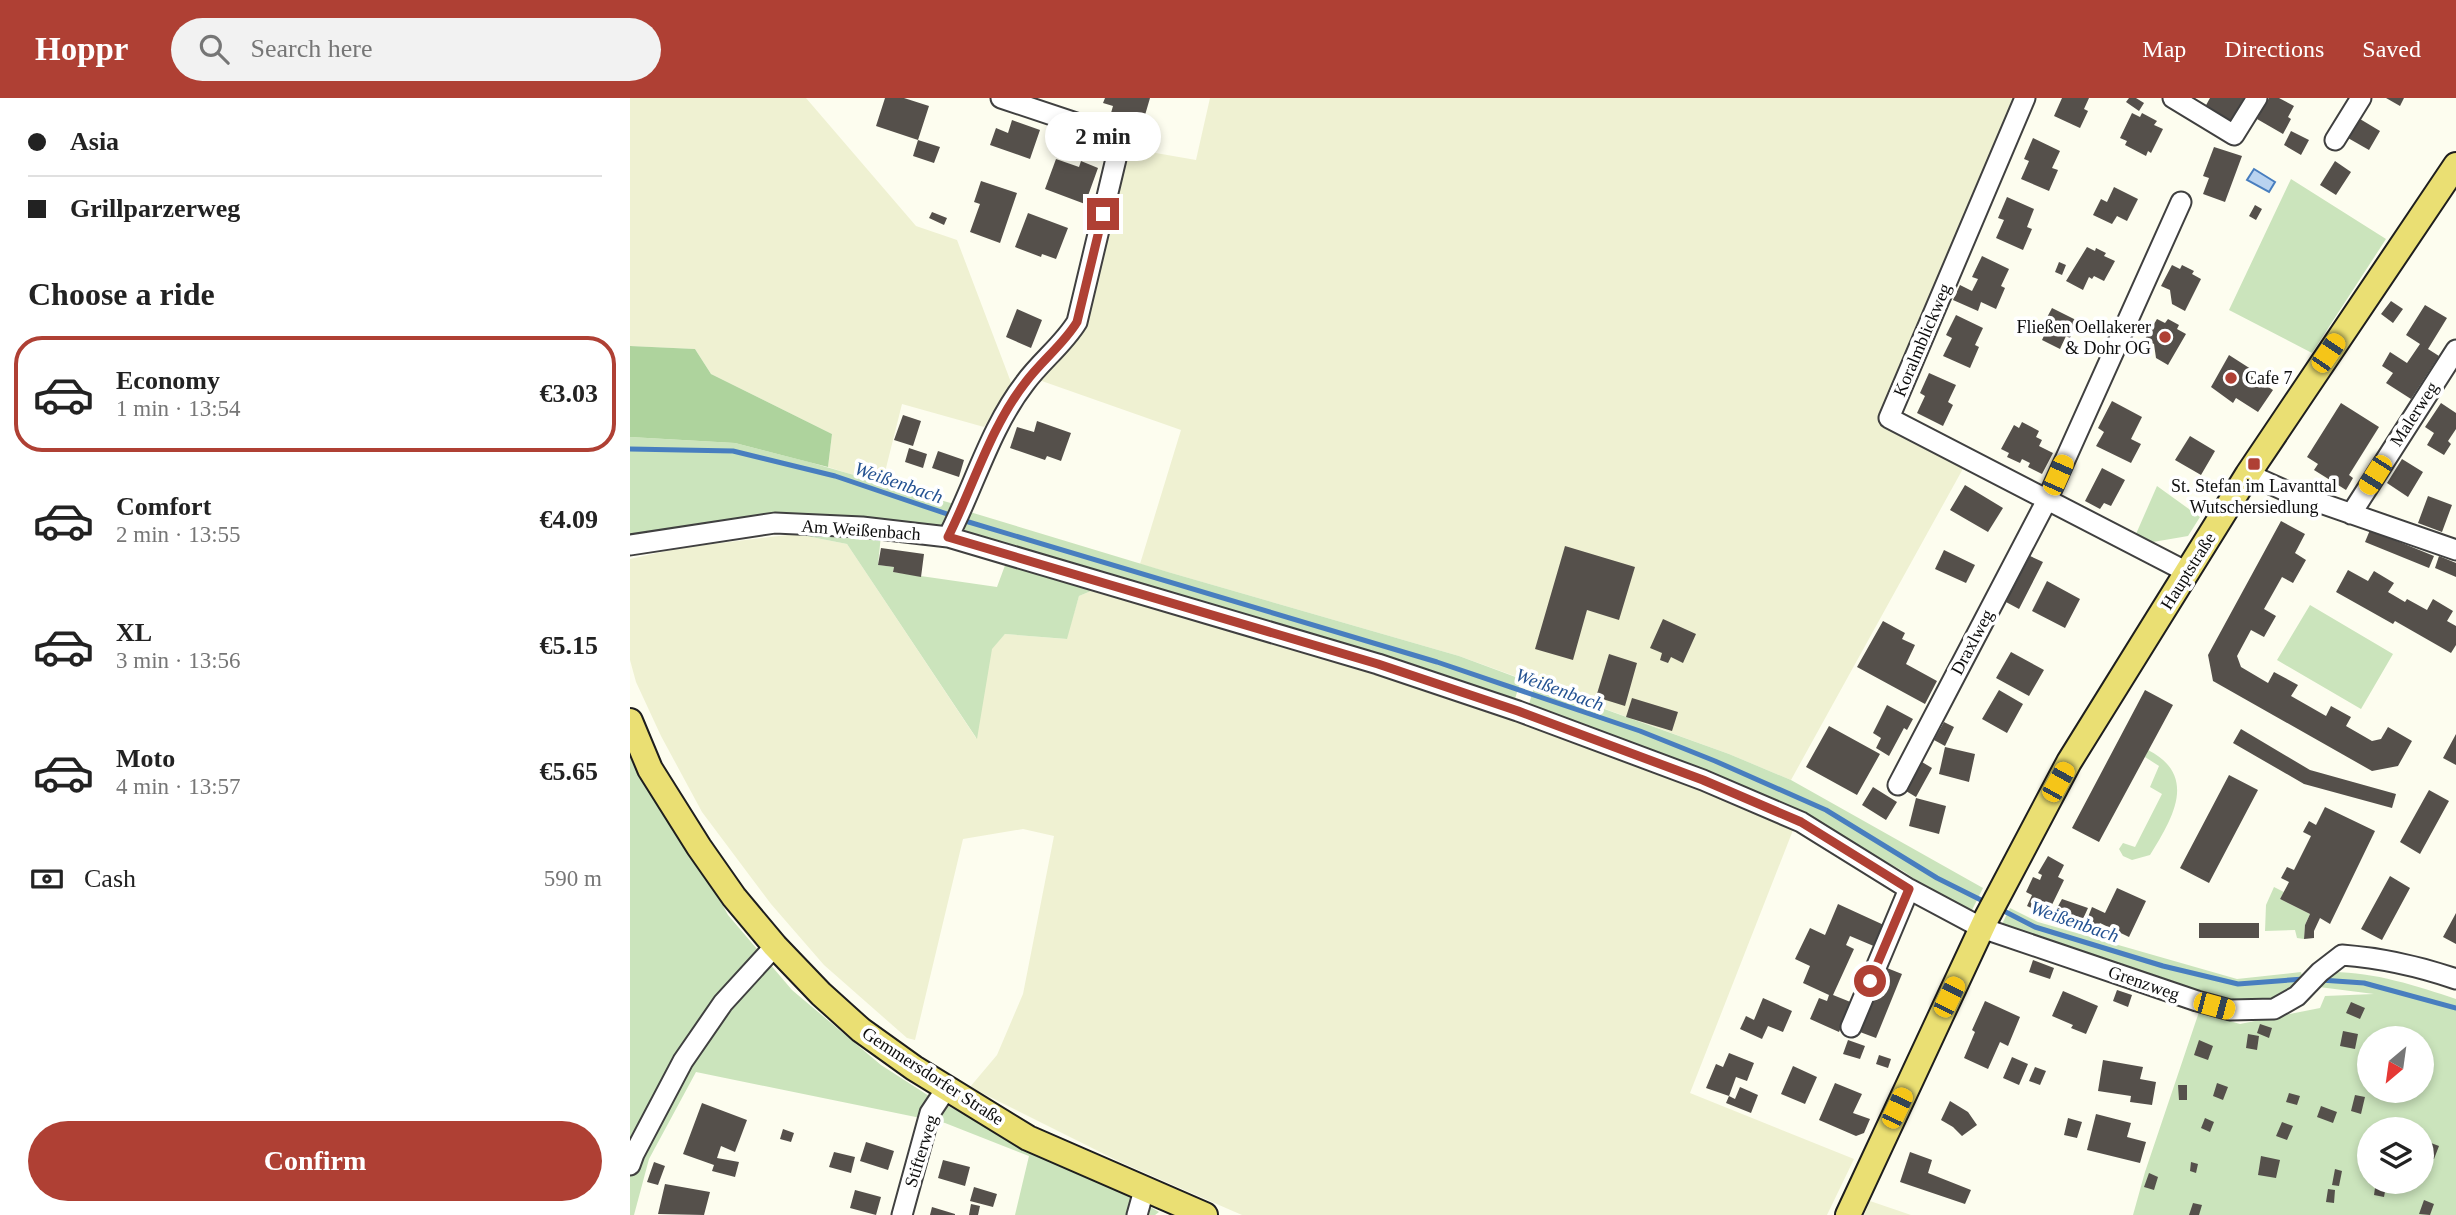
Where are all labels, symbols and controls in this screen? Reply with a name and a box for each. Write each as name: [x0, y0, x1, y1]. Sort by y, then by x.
search box: [171, 18, 661, 81]
icon: search: [195, 30, 233, 68]
text: Hoppr: [35, 31, 129, 67]
text: Search here: [251, 34, 373, 63]
text: Map: [2142, 36, 2186, 62]
text: Directions: [2224, 36, 2324, 62]
text: Saved: [2362, 36, 2421, 62]
callout: 2 min: [1045, 113, 1161, 162]
text: 2 min: [1075, 124, 1131, 149]
text: Asia: [70, 127, 119, 156]
text: Grillparzerweg: [70, 194, 240, 223]
route end: [1087, 198, 1119, 230]
text: Choose a ride: [28, 276, 215, 312]
street label: Koralmblickweg: [1889, 280, 1955, 400]
place label: Fließen Oellakerer & Dohr OG: [2017, 317, 2151, 358]
marker: Fließen Oellakerer & Dohr OG: [2157, 329, 2173, 345]
car: [2308, 330, 2349, 376]
icon: car: [32, 363, 95, 426]
text: Economy: [116, 366, 220, 395]
place label: Cafe 7: [2245, 368, 2292, 388]
marker: Cafe 7: [2223, 370, 2239, 386]
street label: Malerweg: [2386, 378, 2442, 450]
text: €3.03: [540, 379, 598, 408]
text: 1 min · 13:54: [116, 396, 241, 421]
car: [2040, 452, 2077, 498]
car: [2355, 452, 2396, 498]
marker: St. Stefan im Lavanttal Wutschersiedlung: [2246, 456, 2262, 472]
water label: Weißenbach: [852, 458, 946, 507]
place label: St. Stefan im Lavanttal Wutschersiedlung: [2171, 476, 2337, 517]
icon: car: [32, 489, 95, 552]
text: Comfort: [116, 492, 211, 521]
text: €4.09: [540, 505, 598, 534]
street label: Am Weißenbach: [801, 516, 921, 544]
text: 2 min · 13:55: [116, 522, 241, 547]
street label: Hauptstraße: [2156, 529, 2220, 613]
street label: Draxlweg: [1947, 606, 1997, 678]
icon: car: [32, 615, 95, 678]
text: XL: [116, 618, 152, 647]
text: €5.15: [540, 631, 598, 660]
text: 3 min · 13:56: [116, 648, 241, 673]
water label: Weißenbach: [1513, 664, 1607, 715]
icon: car: [32, 741, 95, 804]
text: Moto: [116, 744, 175, 773]
text: €5.65: [540, 757, 598, 786]
car: [2039, 759, 2078, 805]
text: 4 min · 13:57: [116, 774, 241, 799]
icon: cash: [28, 860, 66, 898]
text: Cash: [84, 864, 136, 893]
text: 590 m: [544, 866, 602, 891]
water label: Weißenbach: [2028, 897, 2122, 946]
street label: Grenzweg: [2106, 962, 2182, 1004]
route start: [1854, 965, 1886, 997]
car: [1931, 974, 1968, 1020]
car: [2191, 990, 2238, 1022]
street label: Gemmersdorfer Straße: [859, 1023, 1007, 1129]
north arrow: [2357, 1026, 2434, 1102]
map controls: [2357, 1026, 2434, 1194]
car: [1879, 1085, 1916, 1131]
street label: Stifterweg: [900, 1112, 942, 1190]
button: layers: [2357, 1117, 2434, 1194]
button: Confirm: [28, 1121, 602, 1201]

